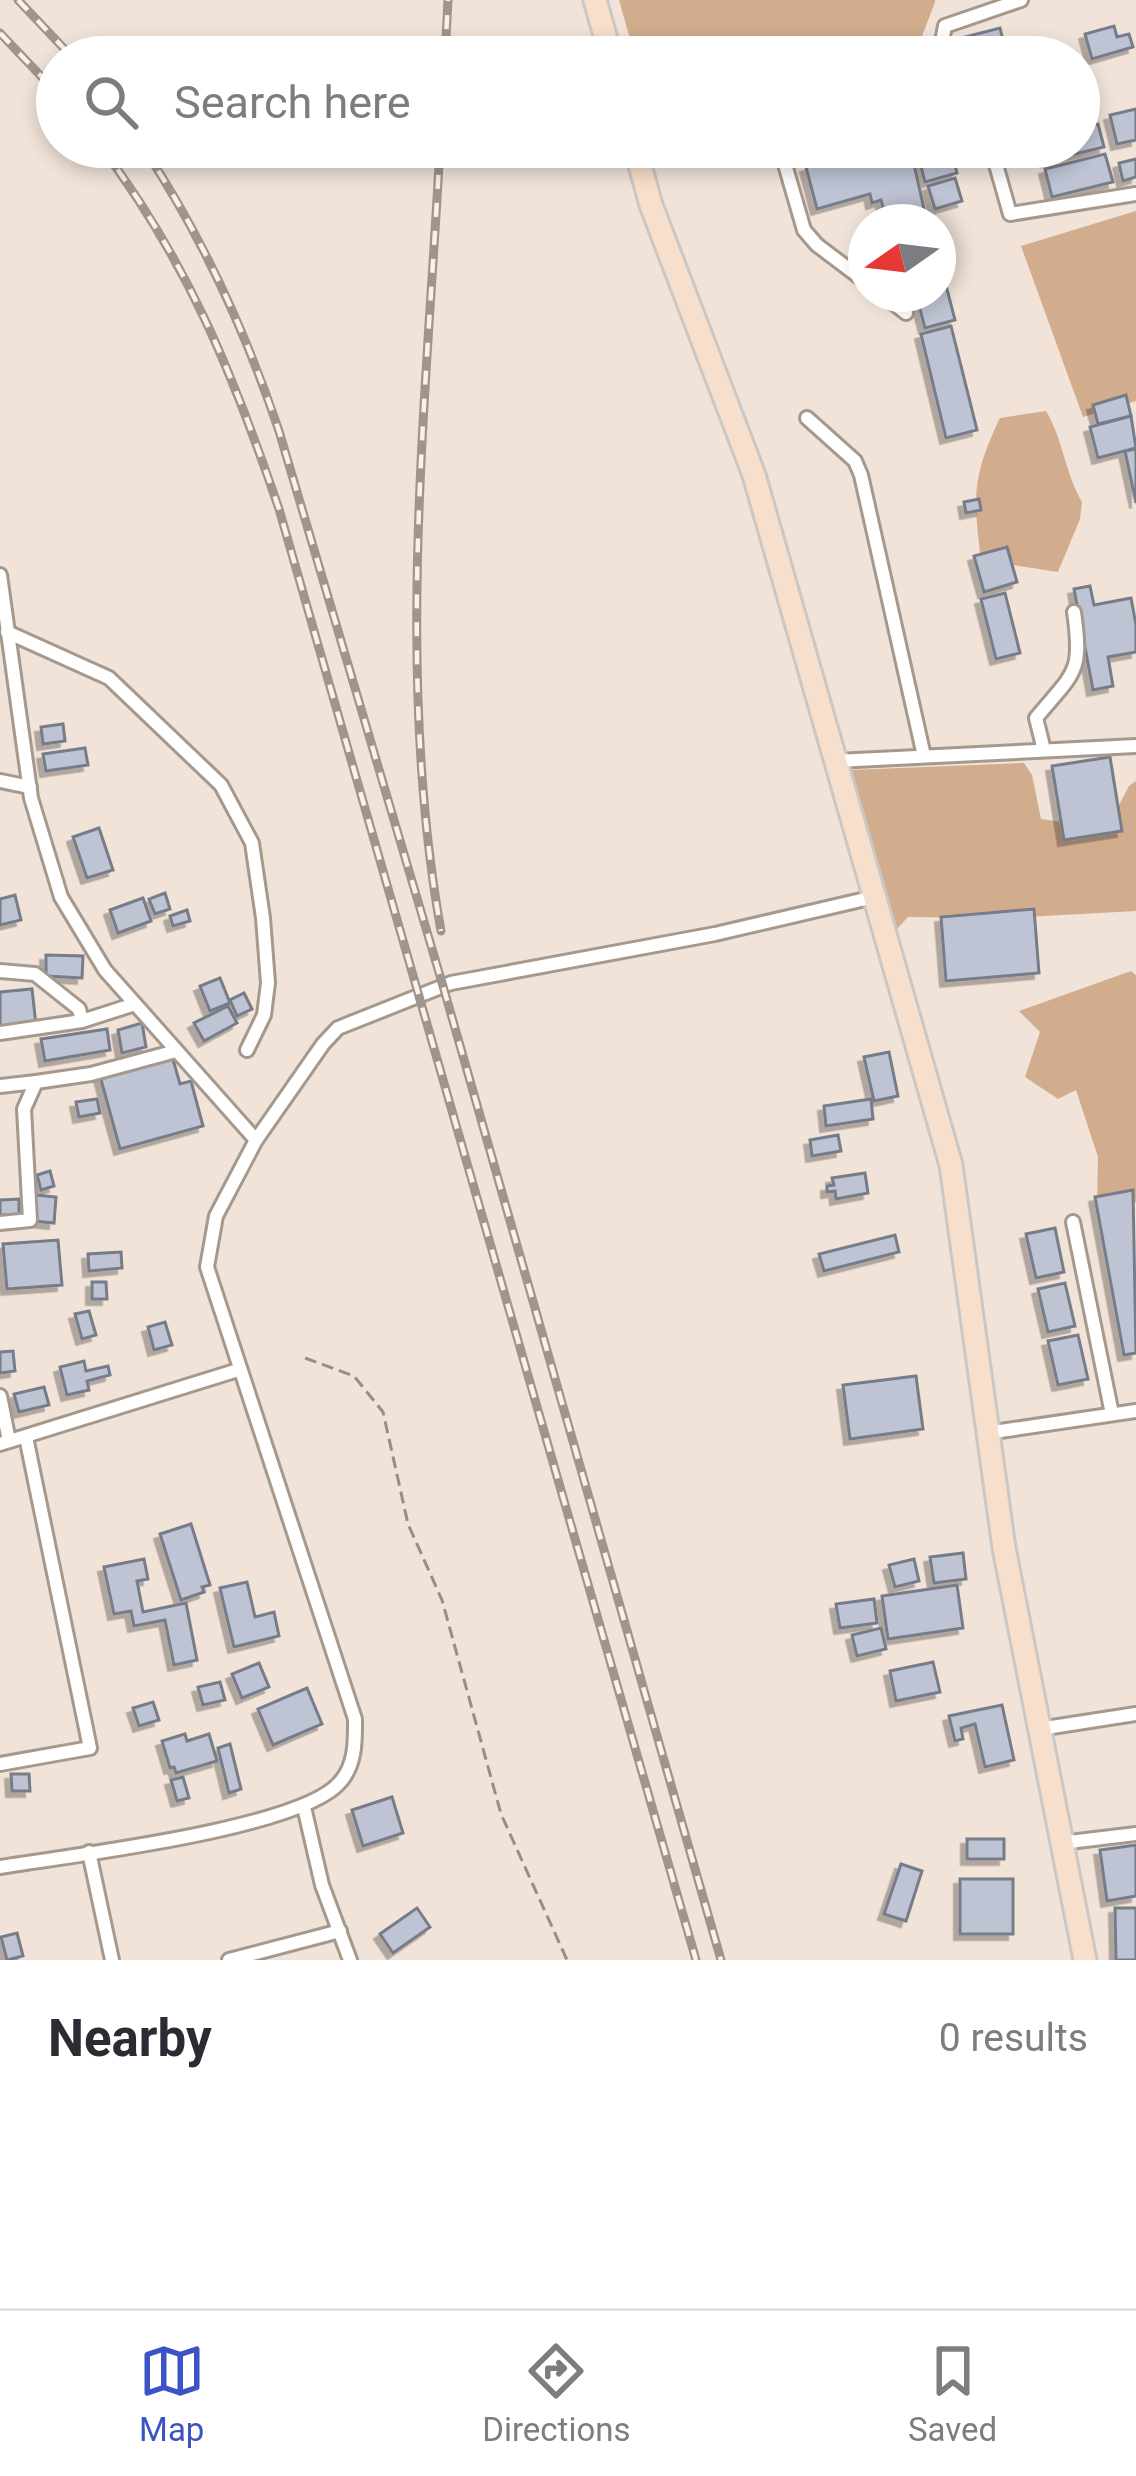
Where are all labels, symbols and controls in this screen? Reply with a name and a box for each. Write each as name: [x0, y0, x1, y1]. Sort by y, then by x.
search box: [36, 36, 1100, 168]
icon: search: [78, 69, 144, 135]
text: Search here: [174, 76, 411, 129]
north arrow: [848, 204, 956, 312]
text: Nearby: [48, 2009, 212, 2068]
text: 0 results: [939, 2015, 1088, 2061]
tab: Map: [139, 2338, 205, 2449]
tab: Directions: [482, 2338, 631, 2449]
tab: Saved: [908, 2338, 997, 2449]

